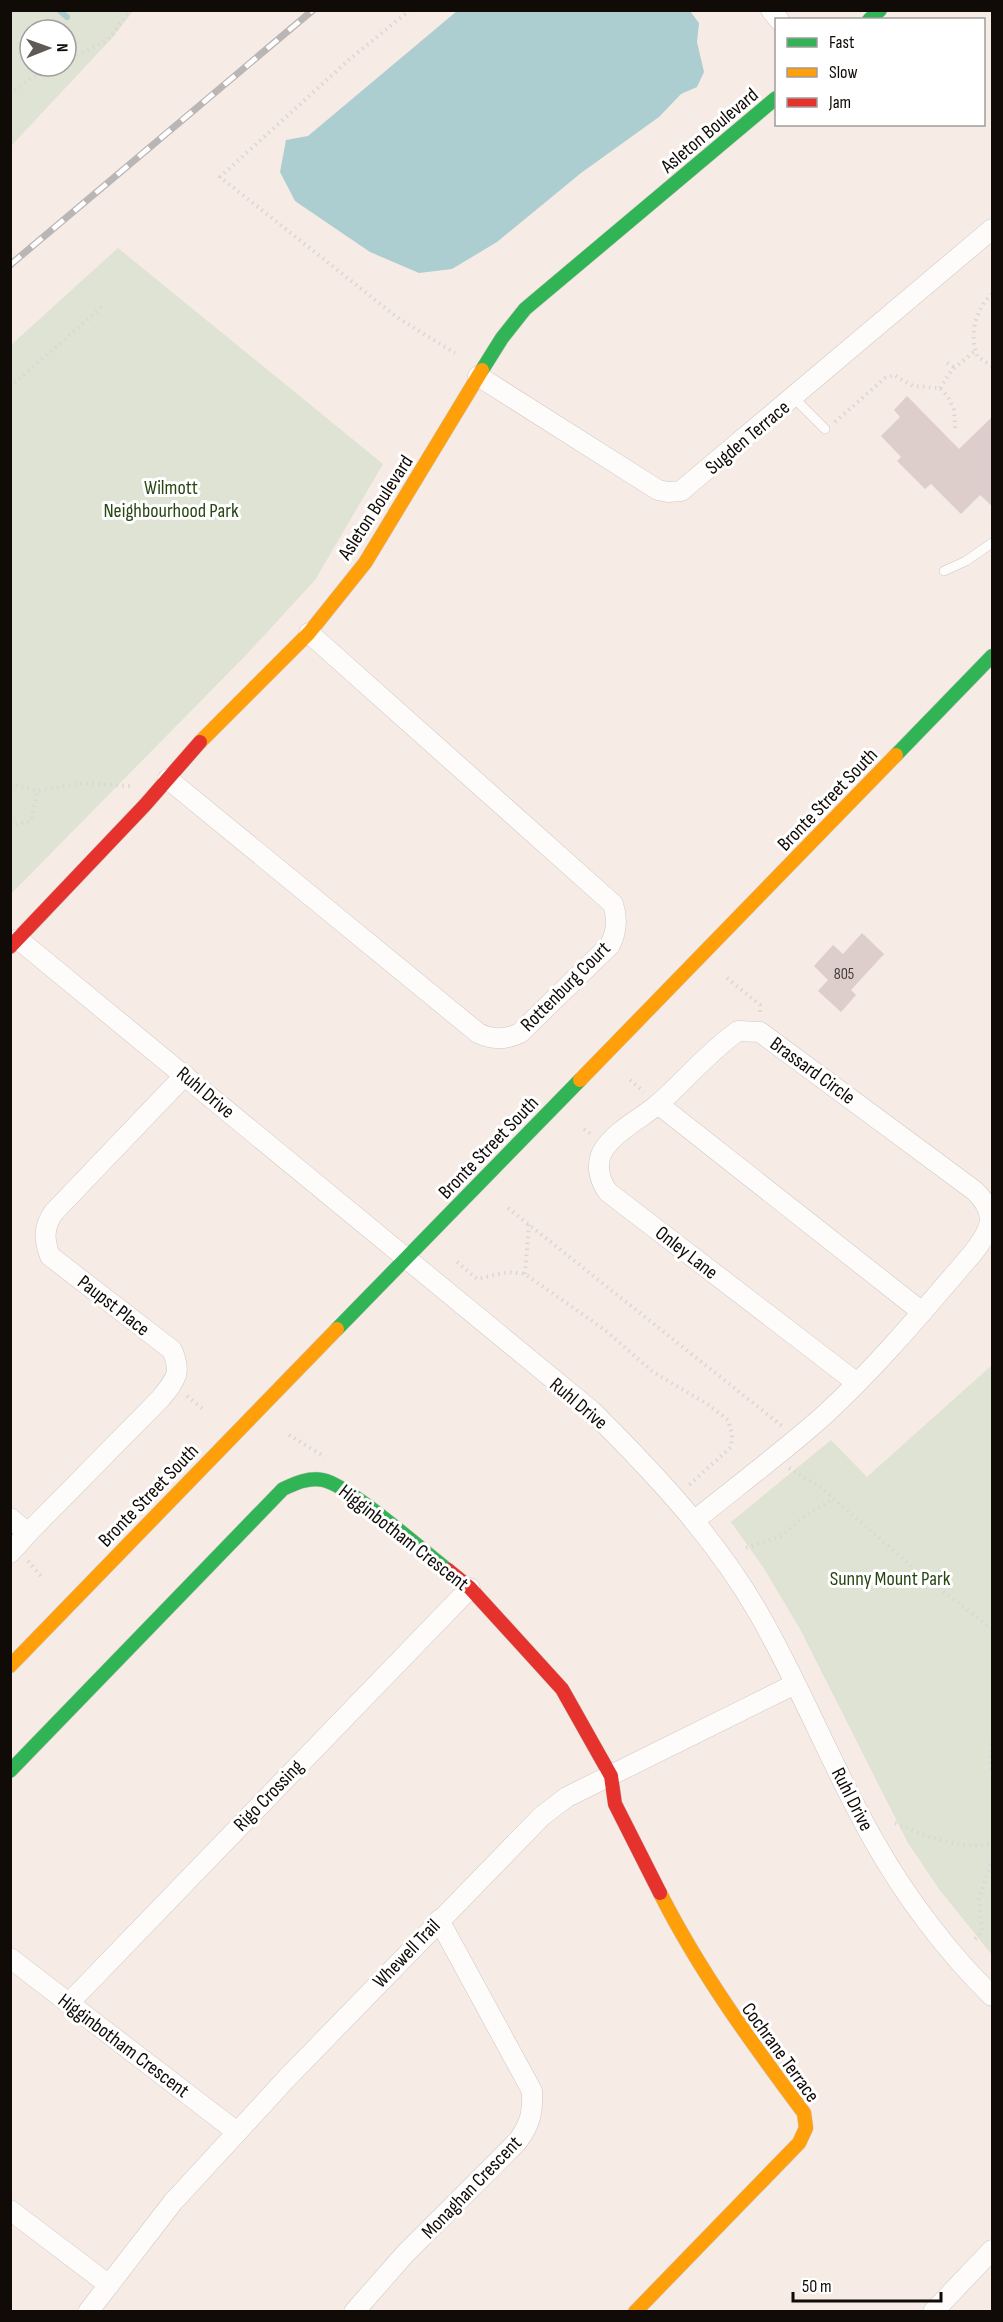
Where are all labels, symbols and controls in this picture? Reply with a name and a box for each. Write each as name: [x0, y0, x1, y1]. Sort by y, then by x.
north arrow: [18, 18, 78, 78]
legend: [775, 18, 985, 126]
text: Fast: [829, 32, 855, 53]
text: N: [52, 43, 71, 52]
text: Slow: [829, 62, 858, 83]
street label: Asleton Boulevard: [655, 83, 763, 179]
text: Jam: [828, 92, 851, 113]
street label: Sugden Terrace: [701, 396, 795, 480]
street label: Asleton Boulevard: [333, 451, 418, 565]
park label: Wilmott Neighbourhood Park: [103, 476, 239, 523]
street label: Bronte Street South: [773, 743, 883, 856]
street label: Rottenburg Court: [516, 937, 616, 1037]
house number: 805: [834, 965, 854, 984]
street label: Brassard Circle: [765, 1032, 860, 1110]
street label: Ruhl Drive: [172, 1062, 239, 1124]
street label: Bronte Street South: [434, 1091, 544, 1204]
street label: Onley Lane: [650, 1221, 722, 1285]
street label: Paupst Place: [73, 1270, 154, 1341]
street label: Ruhl Drive: [545, 1373, 612, 1435]
street label: Bronte Street South: [94, 1439, 204, 1552]
street label: Higginbotham Crescent: [334, 1480, 473, 1596]
park label: Sunny Mount Park: [830, 1567, 951, 1591]
street label: Rigo Crossing: [229, 1755, 309, 1836]
street label: Ruhl Drive: [826, 1764, 878, 1835]
street label: Whewell Trail: [368, 1914, 445, 1993]
street label: Higginbotham Crescent: [53, 1989, 194, 2103]
street label: Cochrane Terrace: [736, 1998, 824, 2107]
street label: Monaghan Crescent: [417, 2131, 527, 2244]
scale bar: [793, 2265, 942, 2303]
text: 50 m: [802, 2276, 832, 2297]

